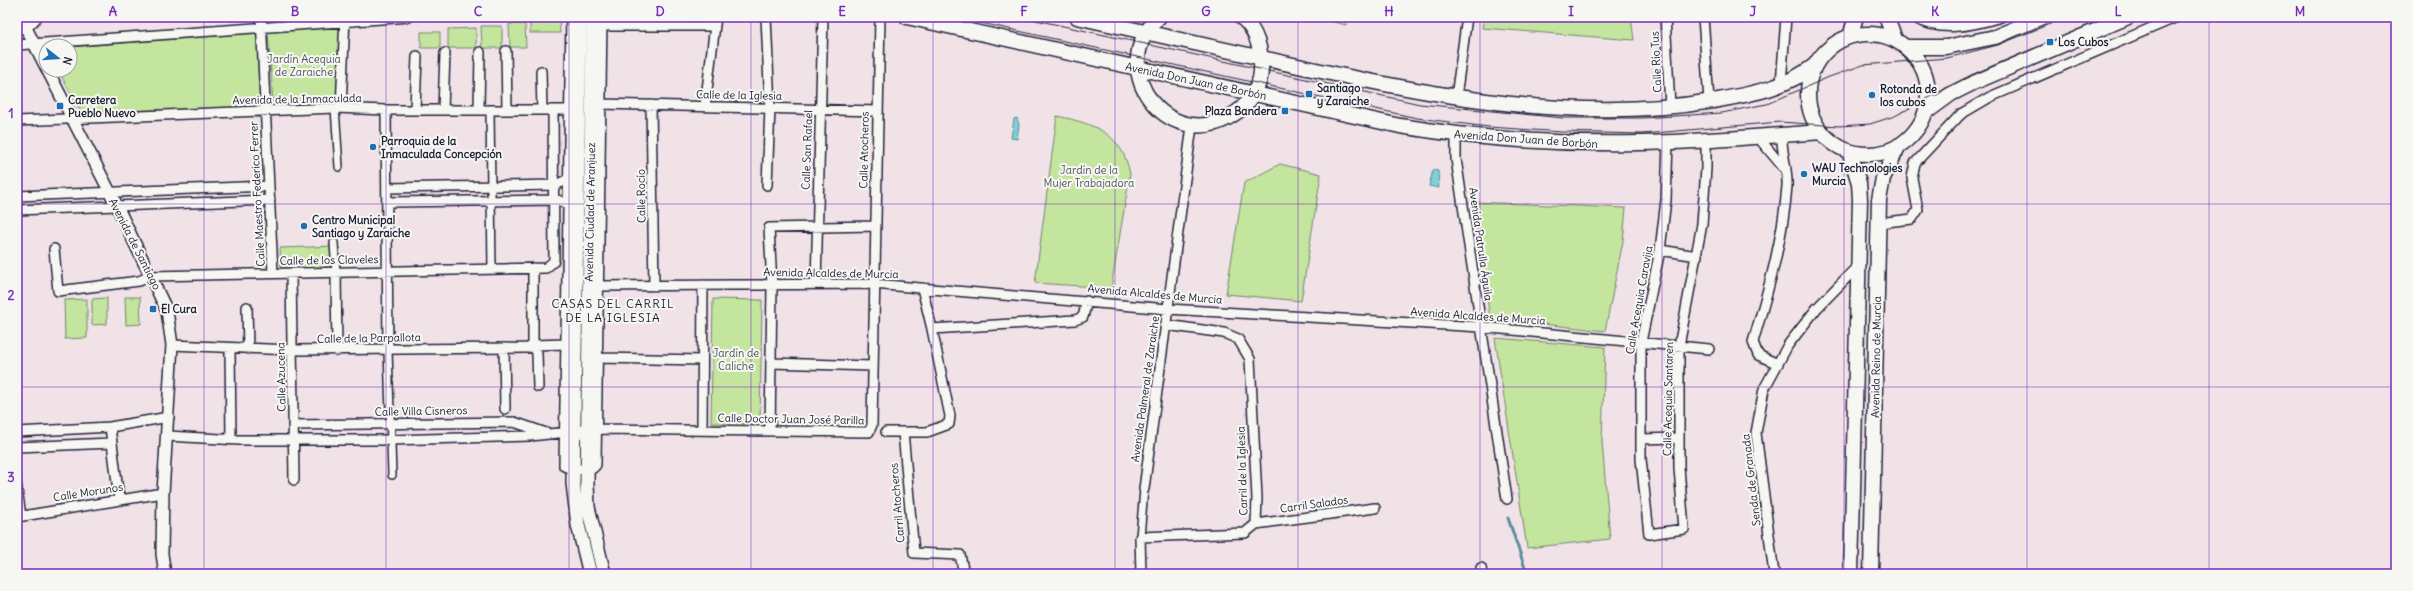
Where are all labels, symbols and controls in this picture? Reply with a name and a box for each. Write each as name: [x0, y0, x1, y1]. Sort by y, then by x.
text: A: [109, 3, 118, 20]
text: B: [291, 3, 300, 20]
text: C: [474, 3, 483, 20]
text: D: [655, 3, 665, 20]
text: E: [838, 3, 846, 20]
text: F: [1020, 3, 1028, 20]
text: G: [1201, 3, 1211, 20]
text: H: [1384, 3, 1394, 20]
text: I: [1568, 3, 1574, 20]
text: J: [1750, 3, 1757, 20]
text: K: [1931, 3, 1940, 20]
text: L: [2114, 3, 2122, 20]
text: M: [2295, 3, 2305, 20]
street label: Calle Río Tus: [1647, 31, 1665, 93]
place label: Los Cubos: [2058, 35, 2108, 49]
marker: Los Cubos: [2045, 37, 2055, 47]
north arrow: [38, 38, 78, 78]
park label: Jardín Acequia de Zaraiche: [267, 52, 341, 79]
text: N: [60, 55, 75, 67]
street label: Avenida Don Juan de Borbón: [1124, 59, 1268, 103]
place label: Santiago y Zaraiche: [1317, 81, 1369, 109]
place label: Rotonda de los cubos: [1880, 82, 1937, 109]
street label: Calle de la Iglesia: [696, 87, 782, 103]
marker: Santiago y Zaraiche: [1304, 89, 1314, 99]
marker: Rotonda de los cubos: [1867, 90, 1877, 100]
street label: Avenida de la Inmaculada: [232, 91, 362, 107]
place label: Carretera Pueblo Nuevo: [68, 93, 136, 120]
marker: Carretera Pueblo Nuevo: [55, 101, 65, 111]
place label: Plaza Bandera: [1205, 104, 1278, 118]
text: 1: [8, 105, 14, 122]
marker: Plaza Bandera: [1280, 106, 1290, 116]
street label: Calle San Rafael: [799, 110, 815, 190]
street label: Calle Atocheros: [856, 111, 872, 189]
street label: Calle Maestro Federico Ferrer: [246, 120, 268, 267]
street label: Avenida Don Juan de Borbón: [1454, 127, 1598, 151]
place label: Parroquia de la Inmaculada Concepción: [381, 134, 503, 162]
marker: Parroquia de la Inmaculada Concepción: [368, 142, 378, 152]
street label: Avenida Ciudad de Aranjuez: [582, 142, 598, 282]
place label: WAU Technologies Murcia: [1812, 161, 1903, 188]
park label: Jardín de la Mujer Trabajadora: [1044, 163, 1134, 190]
street label: Calle Rocío: [634, 169, 648, 223]
marker: WAU Technologies Murcia: [1799, 169, 1809, 179]
street label: Avenida Patrulla Águila: [1466, 186, 1497, 302]
street label: Avenida de Santiago: [106, 196, 164, 292]
place label: Centro Municipal Santiago y Zaraiche: [312, 213, 410, 241]
marker: Centro Municipal Santiago y Zaraiche: [299, 221, 309, 231]
street label: Calle Acequia Caravija: [1623, 245, 1655, 355]
street label: Calle de los Claveles: [279, 252, 379, 268]
street label: Avenida Alcaldes de Murcia: [763, 265, 899, 281]
street label: Avenida Alcaldes de Murcia: [1087, 281, 1223, 307]
text: 2: [7, 287, 15, 304]
district label: CASAS DEL CARRIL DE LA IGLESIA: [551, 296, 675, 325]
street label: Avenida Reino de Murcia: [1868, 296, 1884, 418]
place label: El Cura: [161, 302, 197, 316]
marker: El Cura: [148, 304, 158, 314]
street label: Avenida Alcaldes de Murcia: [1410, 304, 1546, 328]
street label: Avenida Palmeral de Zaraiche: [1128, 315, 1162, 463]
street label: Calle de la Parpallota: [317, 330, 421, 346]
street label: Calle Azucena: [273, 342, 289, 412]
street label: Calle Acequia Santaren: [1660, 342, 1676, 456]
park label: Jardín de Caliche: [713, 346, 759, 373]
street label: Calle Villa Cisneros: [375, 403, 467, 419]
street label: Calle Doctor Juan José Parilla: [717, 411, 865, 427]
street label: Carril de la Iglesia: [1233, 426, 1251, 516]
street label: Senda de Granada: [1738, 433, 1764, 527]
street label: Carril Atocheros: [887, 462, 907, 544]
text: 3: [7, 469, 15, 486]
street label: Calle Morunos: [52, 480, 124, 504]
street label: Carril Salados: [1279, 492, 1349, 516]

